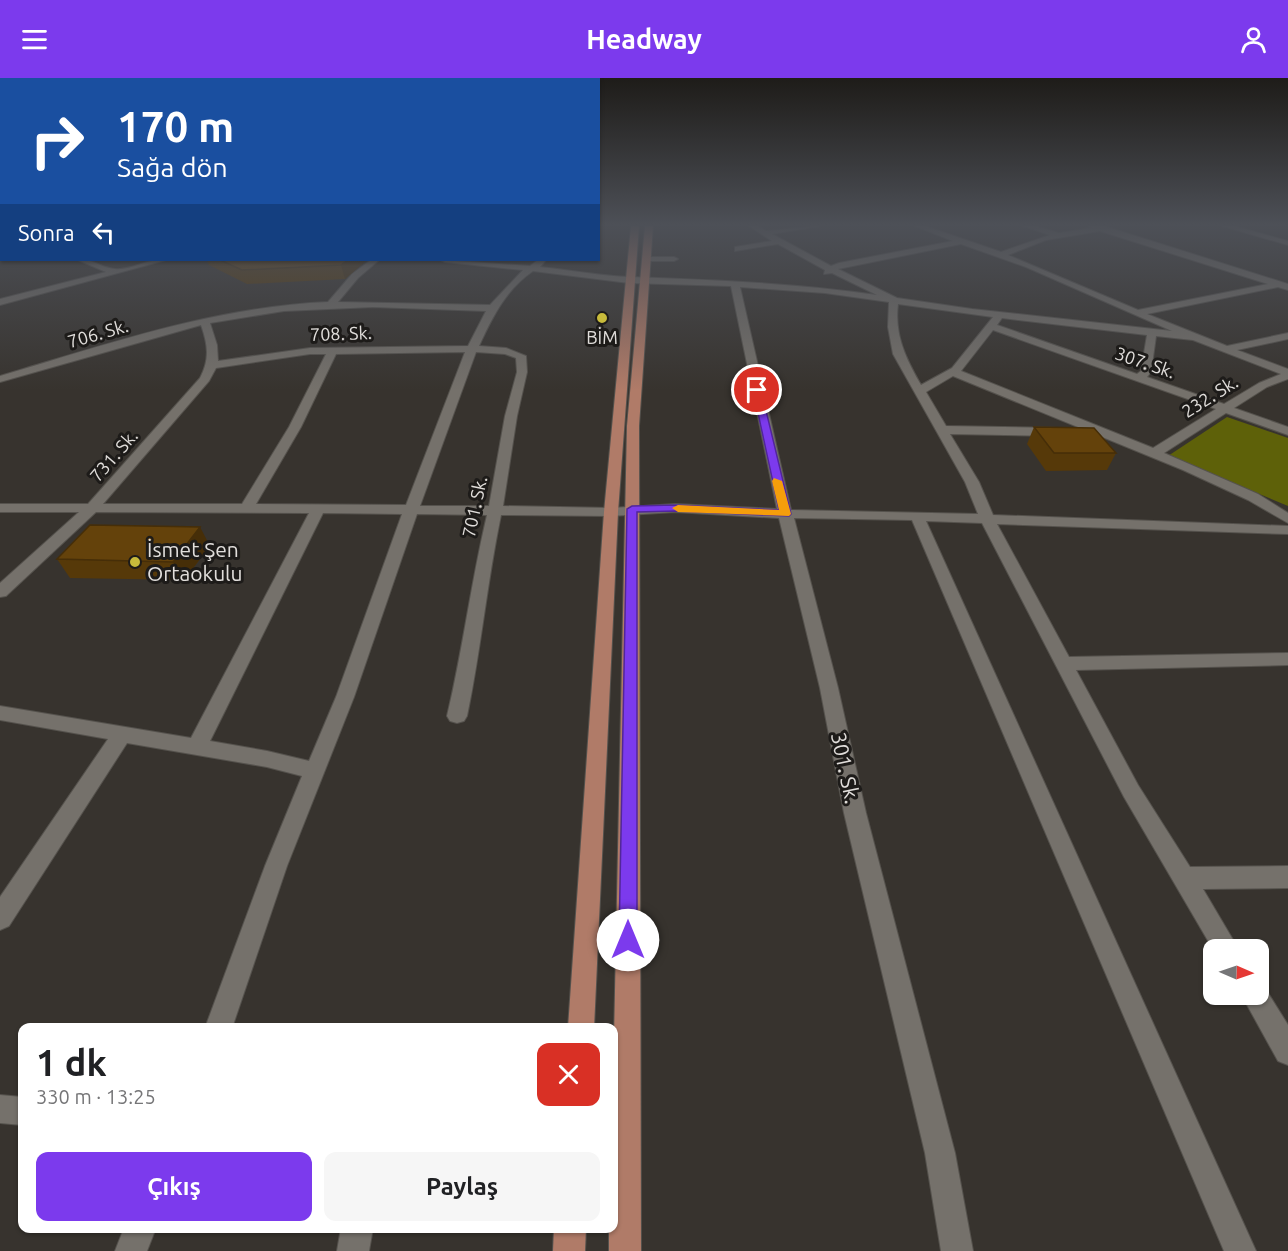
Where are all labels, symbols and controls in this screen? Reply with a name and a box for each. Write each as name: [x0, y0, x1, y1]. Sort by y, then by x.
icon: menu: [18, 23, 51, 56]
icon: person: [1237, 23, 1270, 56]
text: Headway: [586, 24, 702, 54]
icon: right: [18, 102, 96, 180]
text: 170 m: [117, 103, 234, 150]
text: Sağa dön: [117, 152, 228, 182]
icon: left: [87, 216, 120, 249]
text: Sonra: [18, 220, 75, 245]
marker: BİM: [595, 311, 609, 325]
street label: 706. Sk.: [65, 315, 130, 351]
street label: 708. Sk.: [310, 322, 372, 344]
place label: BİM: [586, 327, 618, 347]
street label: 307. Sk.: [1113, 343, 1178, 382]
pin: [731, 364, 782, 415]
street label: 232. Sk.: [1178, 371, 1241, 421]
icon: arrive: [740, 373, 773, 406]
street label: 731. Sk.: [85, 425, 141, 485]
street label: 701. Sk.: [458, 474, 490, 539]
place label: İsmet Şen Ortaokulu: [147, 537, 243, 585]
marker: İsmet Şen Ortaokulu: [128, 555, 142, 569]
street label: 301. Sk.: [827, 730, 865, 806]
position arrow: [596, 908, 660, 972]
north arrow: [1203, 939, 1269, 1005]
map controls: [1203, 939, 1269, 1005]
text: 1 dk: [36, 1042, 107, 1083]
button: close: [537, 1043, 600, 1106]
text: 330 m · 13:25: [36, 1085, 156, 1108]
button: Çıkış: [36, 1152, 312, 1221]
button: Paylaş: [324, 1152, 600, 1221]

